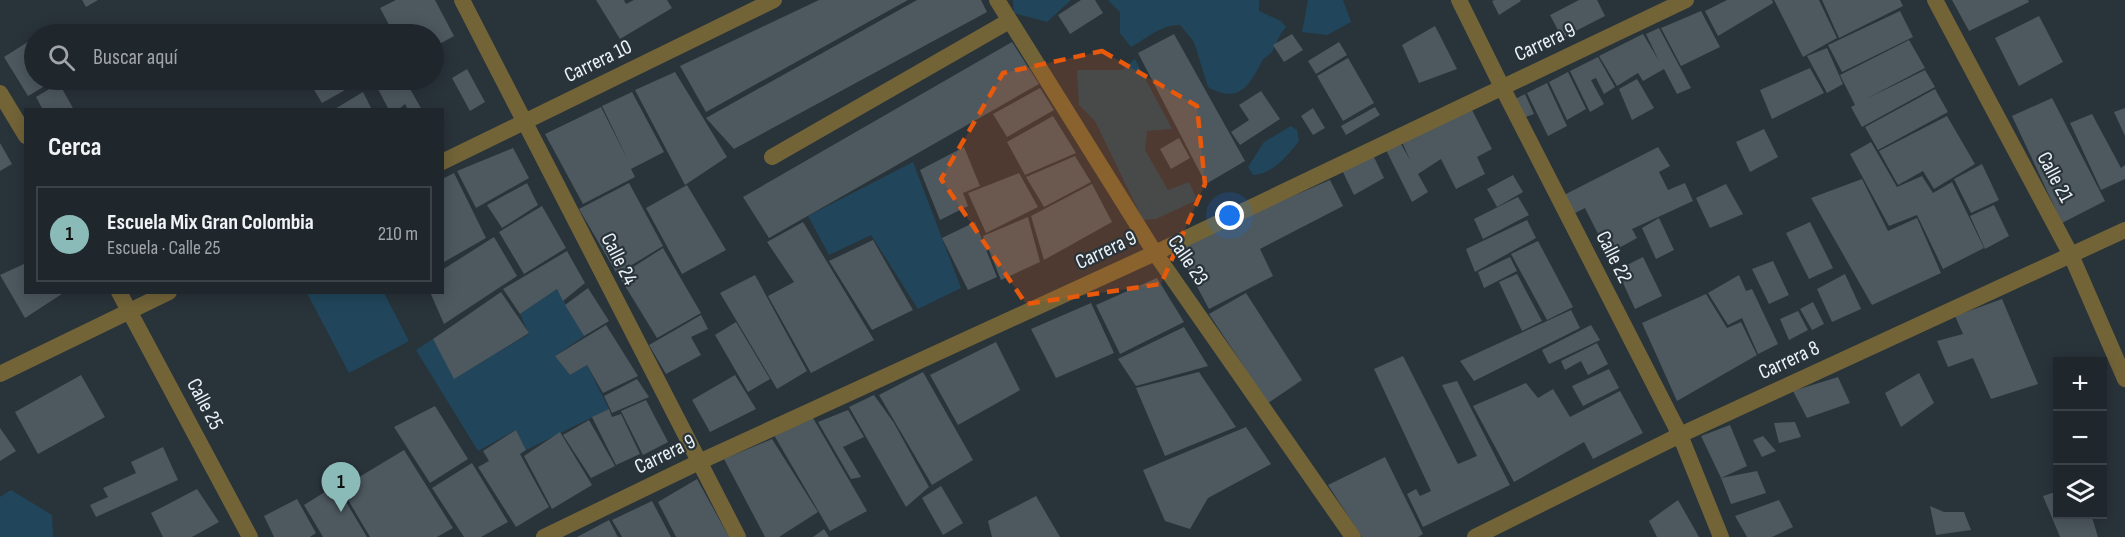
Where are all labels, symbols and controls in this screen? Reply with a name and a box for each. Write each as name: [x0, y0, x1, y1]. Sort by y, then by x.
street label: Carrera 9: [1510, 17, 1580, 67]
search box: [24, 24, 444, 90]
street label: Carrera 10: [560, 34, 636, 88]
icon: search: [45, 41, 78, 74]
text: Buscar aquí: [93, 44, 178, 71]
text: Cerca: [48, 132, 101, 163]
street label: Calle 21: [2031, 147, 2079, 207]
your location: [1215, 201, 1244, 230]
text: Escuela Mix Gran Colombia: [107, 209, 314, 236]
text: 1: [66, 222, 73, 246]
text: 210 m: [378, 222, 418, 246]
street label: Carrera 9: [1071, 225, 1141, 275]
street label: Calle 22: [1590, 227, 1638, 287]
street label: Calle 24: [595, 229, 643, 289]
street label: Calle 23: [1162, 230, 1214, 290]
text: Escuela · Calle 25: [107, 236, 221, 260]
street label: Carrera 8: [1755, 335, 1823, 385]
map controls: [2053, 357, 2107, 519]
button: +: [2053, 357, 2107, 411]
street label: Calle 25: [181, 374, 229, 434]
button: −: [2053, 411, 2107, 465]
street label: Carrera 9: [631, 429, 699, 479]
pin: 1: [322, 462, 360, 512]
button: layers: [2053, 465, 2107, 519]

